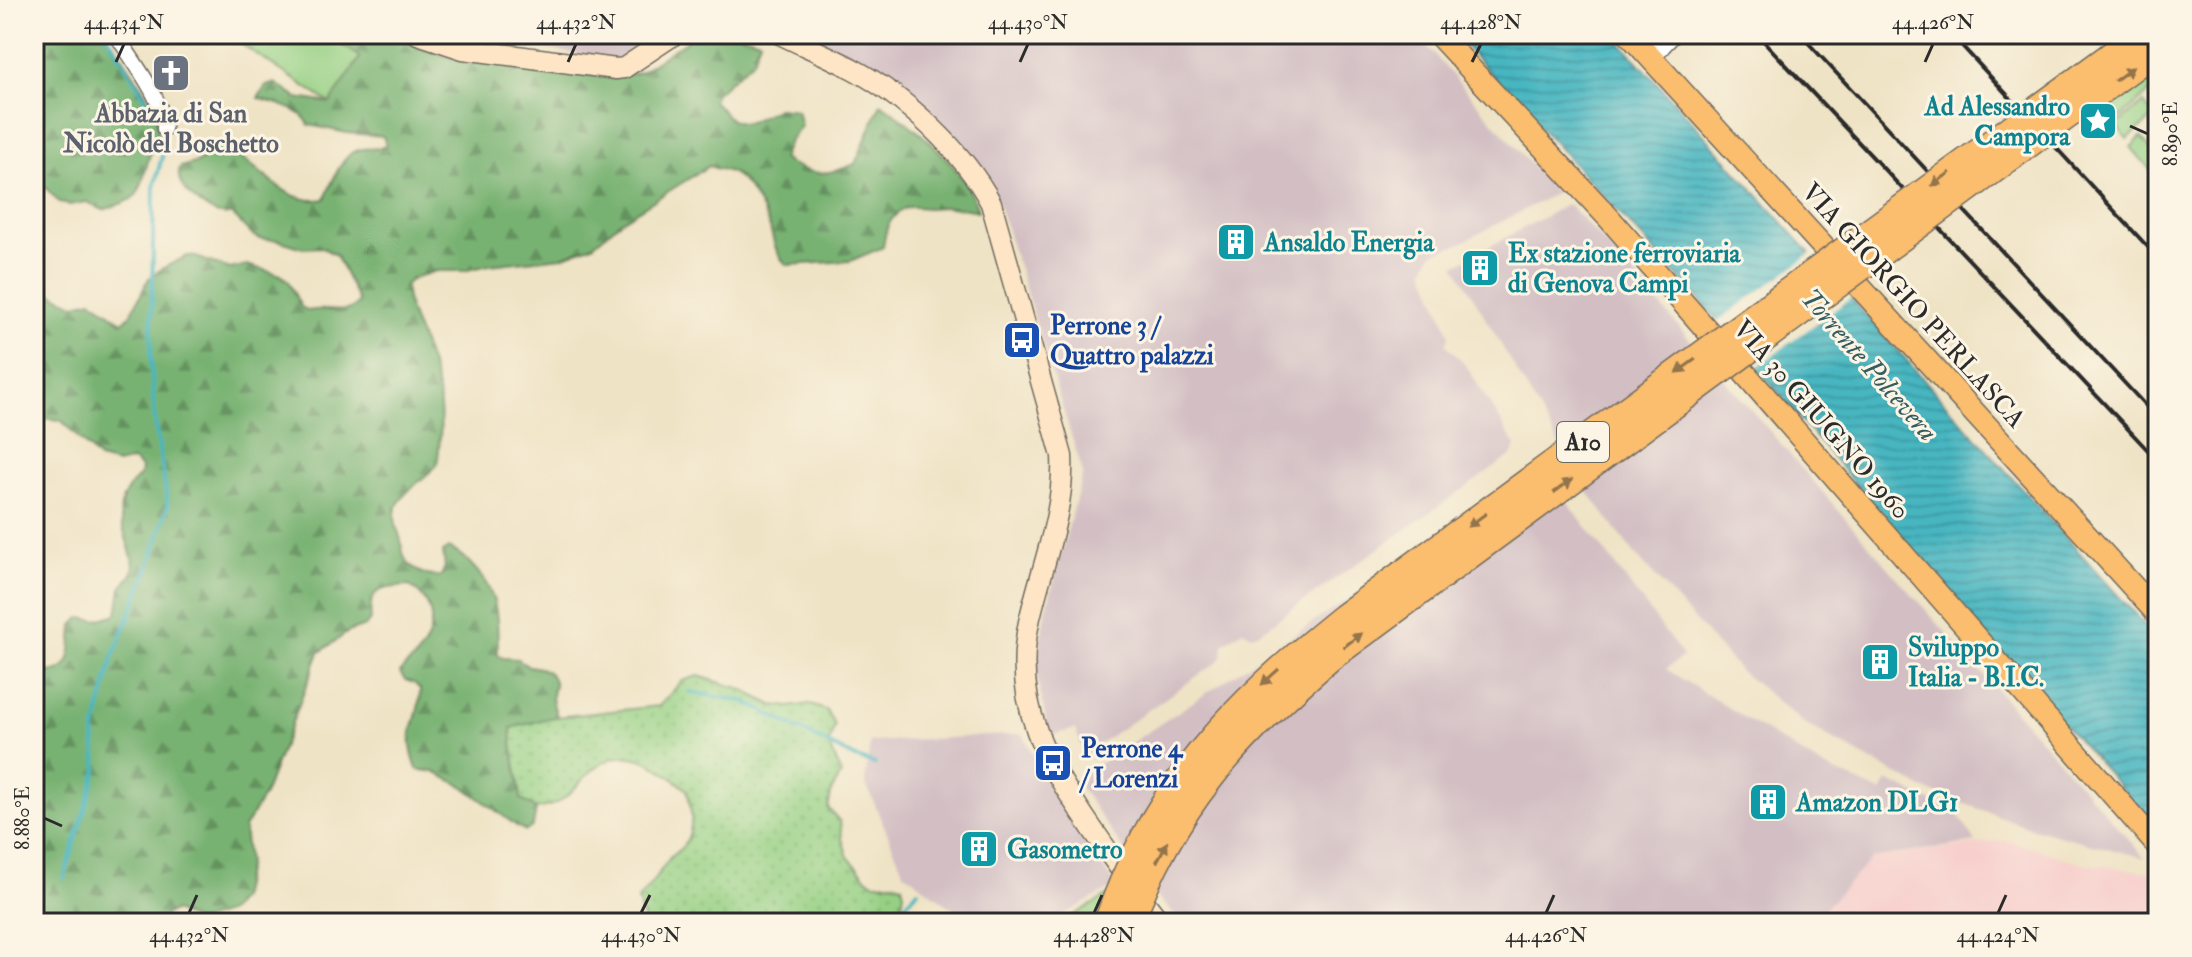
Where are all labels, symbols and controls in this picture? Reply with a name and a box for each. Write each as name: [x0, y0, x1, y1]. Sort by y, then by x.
text: 44.434°N: [84, 10, 164, 35]
text: 44.432°N: [536, 10, 616, 35]
text: 44.430°N: [988, 10, 1068, 35]
text: 44.428°N: [1440, 10, 1522, 35]
text: 44.426°N: [1892, 10, 1974, 35]
church icon: Abbazia di San Nicolò del Boschetto: [150, 52, 192, 94]
one-way arrow: [2113, 67, 2134, 82]
place label: Ad Alessandro Campora: [1924, 91, 2071, 154]
place label: Abbazia di San Nicolò del Boschetto: [62, 98, 279, 160]
place icon: Ad Alessandro Campora: [2077, 100, 2119, 142]
text: 8.890°E: [2158, 102, 2183, 166]
one-way arrow: [1931, 171, 1952, 187]
street label: VIA GIORGIO PERLASCA: [1795, 176, 2032, 435]
building icon: Ansaldo Energia: [1215, 221, 1257, 263]
place label: Ansaldo Energia: [1263, 227, 1435, 260]
place label: Ex stazione ferroviaria di Genova Campi: [1508, 238, 1742, 301]
building icon: Ex stazione ferroviaria di Genova Campi: [1459, 247, 1501, 289]
water label: Torrente Polcevera: [1793, 281, 1945, 449]
place label: Perrone 3 / Quattro palazzi: [1050, 310, 1214, 373]
street label: VIA 30 GIUGNO 1960: [1726, 313, 1917, 526]
bus stop icon: Perrone 3 / Quattro palazzi: [1001, 319, 1043, 361]
one-way arrow: [1676, 358, 1697, 373]
road number: A10: [1557, 422, 1609, 462]
one-way arrow: [1552, 479, 1573, 494]
one-way arrow: [1466, 511, 1487, 527]
place label: Sviluppo Italia - B.I.C.: [1908, 632, 2044, 694]
one-way arrow: [1343, 633, 1364, 649]
building icon: Sviluppo Italia - B.I.C.: [1859, 641, 1901, 683]
one-way arrow: [1261, 668, 1280, 686]
place label: Perrone 4 / Lorenzi: [1078, 733, 1184, 795]
bus stop icon: Perrone 4 / Lorenzi: [1032, 742, 1074, 784]
building icon: Amazon DLG1: [1747, 781, 1789, 823]
text: 8.880°E: [10, 786, 35, 850]
place label: Amazon DLG1: [1795, 787, 1958, 819]
building icon: Gasometro: [958, 828, 1000, 870]
place label: Gasometro: [1007, 834, 1123, 866]
one-way arrow: [1155, 841, 1169, 863]
text: 44.432°N: [149, 923, 229, 948]
text: 44.430°N: [601, 923, 681, 948]
text: 44.428°N: [1053, 923, 1135, 948]
text: 44.426°N: [1505, 923, 1587, 948]
text: 44.424°N: [1957, 923, 2039, 948]

